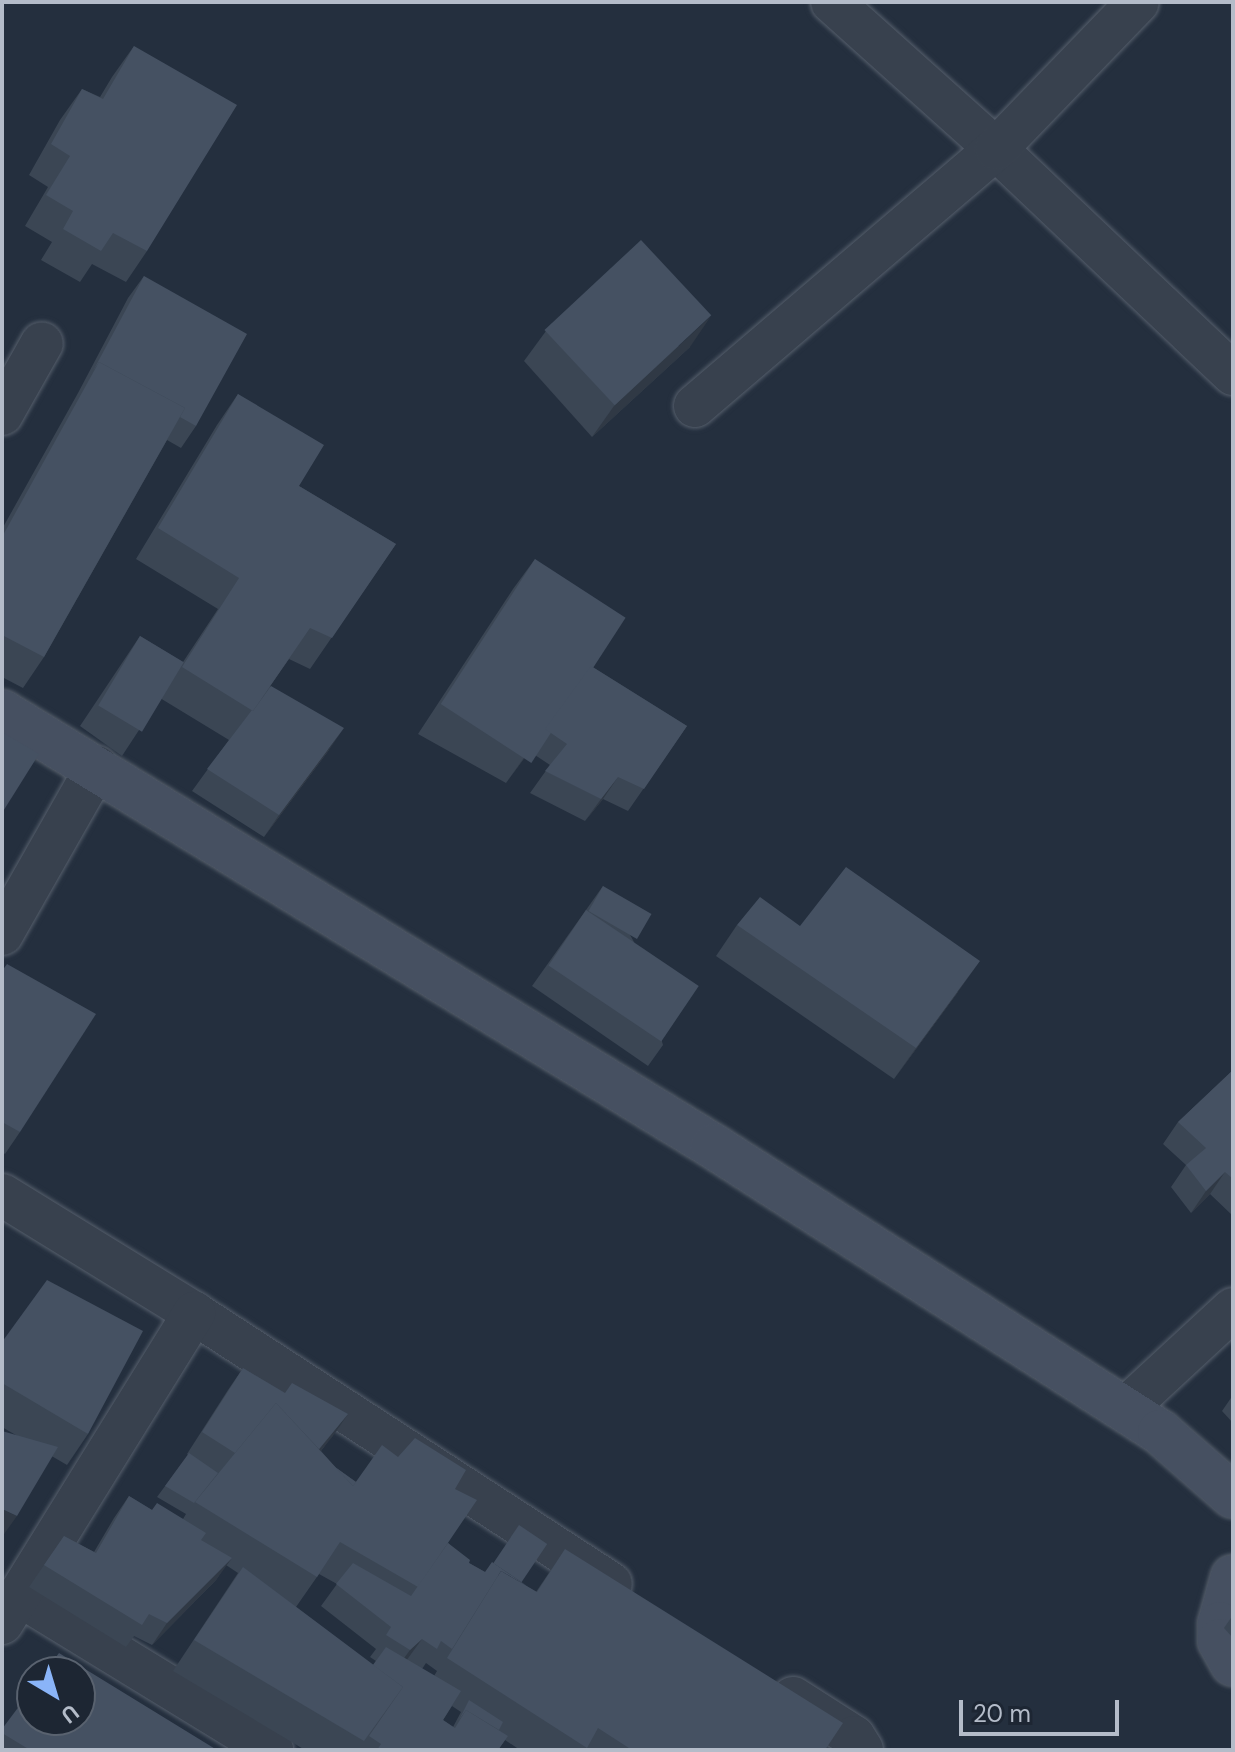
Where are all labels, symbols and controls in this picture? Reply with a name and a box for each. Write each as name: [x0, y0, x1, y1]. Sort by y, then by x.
north arrow: [16, 1656, 96, 1736]
scale bar: [963, 1684, 1123, 1734]
text: U: [55, 1698, 85, 1730]
text: 20 m: [973, 1698, 1031, 1729]

